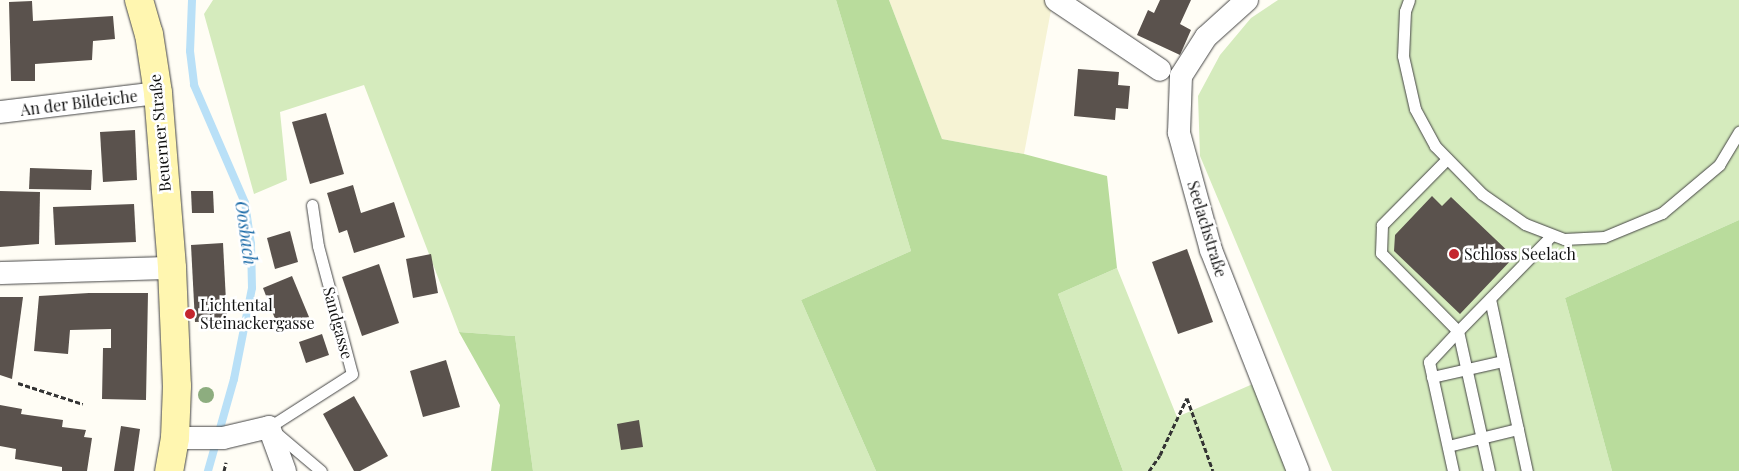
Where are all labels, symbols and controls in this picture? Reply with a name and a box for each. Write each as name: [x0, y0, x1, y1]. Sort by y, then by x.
street label: Beuerner Straße: [145, 73, 175, 193]
street label: An der Bildeiche: [19, 86, 139, 120]
street label: Seelachstraße: [1183, 178, 1231, 280]
water label: Oosbach: [231, 199, 261, 267]
place label: Schloss Seelach: [1464, 244, 1576, 264]
marker: Schloss Seelach: [1448, 248, 1460, 260]
street label: Sandgasse: [319, 285, 357, 361]
place label: Lichtental Steinackergasse: [200, 295, 315, 333]
marker: Lichtental Steinackergasse: [184, 308, 196, 320]

